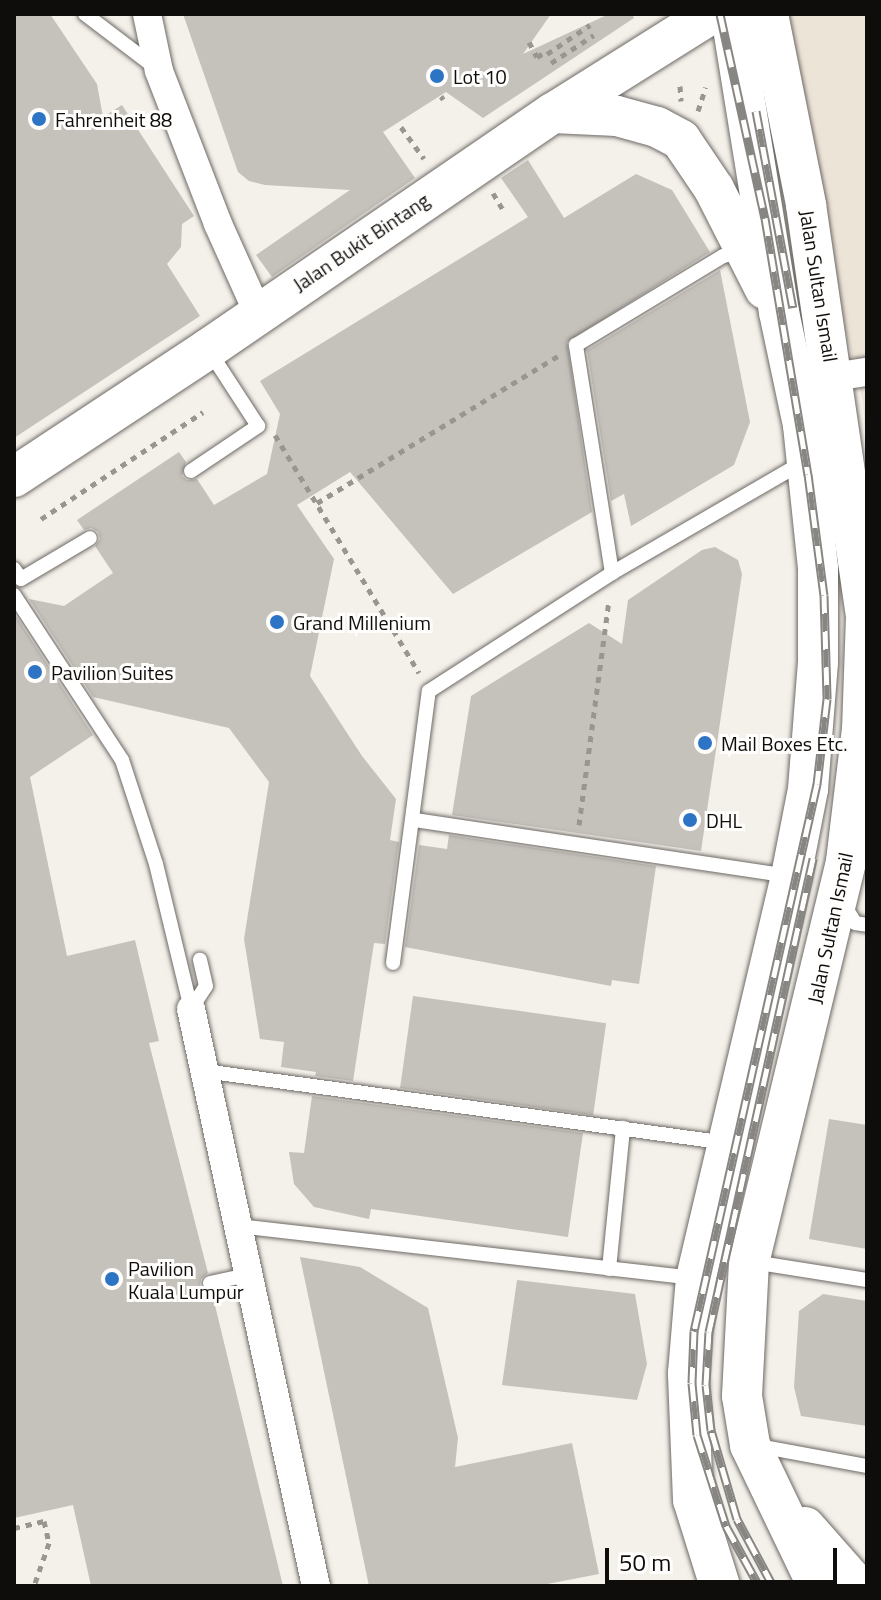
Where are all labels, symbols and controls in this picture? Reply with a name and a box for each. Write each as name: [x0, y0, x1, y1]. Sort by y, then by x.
place label: Lot 10: [453, 64, 507, 88]
marker: Lot 10: [428, 67, 446, 85]
place label: Fahrenheit 88: [55, 107, 172, 131]
marker: Fahrenheit 88: [30, 110, 48, 128]
street label: Jalan Bukit Bintang: [288, 188, 434, 296]
street label: Jalan Sultan Ismail: [795, 208, 843, 364]
place label: Grand Millenium: [293, 610, 431, 634]
marker: Grand Millenium: [268, 613, 286, 631]
place label: Pavilion Suites: [51, 660, 174, 684]
marker: Pavilion Suites: [26, 663, 44, 681]
place label: Mail Boxes Etc.: [721, 731, 847, 755]
marker: Mail Boxes Etc.: [696, 734, 714, 752]
place label: DHL: [706, 808, 742, 832]
marker: DHL: [681, 811, 699, 829]
street label: Jalan Sultan Ismail: [802, 850, 858, 1006]
place label: Pavilion Kuala Lumpur: [128, 1256, 244, 1303]
marker: Pavilion Kuala Lumpur: [103, 1270, 121, 1288]
scale bar: [609, 1532, 841, 1582]
text: 50 m: [619, 1544, 671, 1580]

